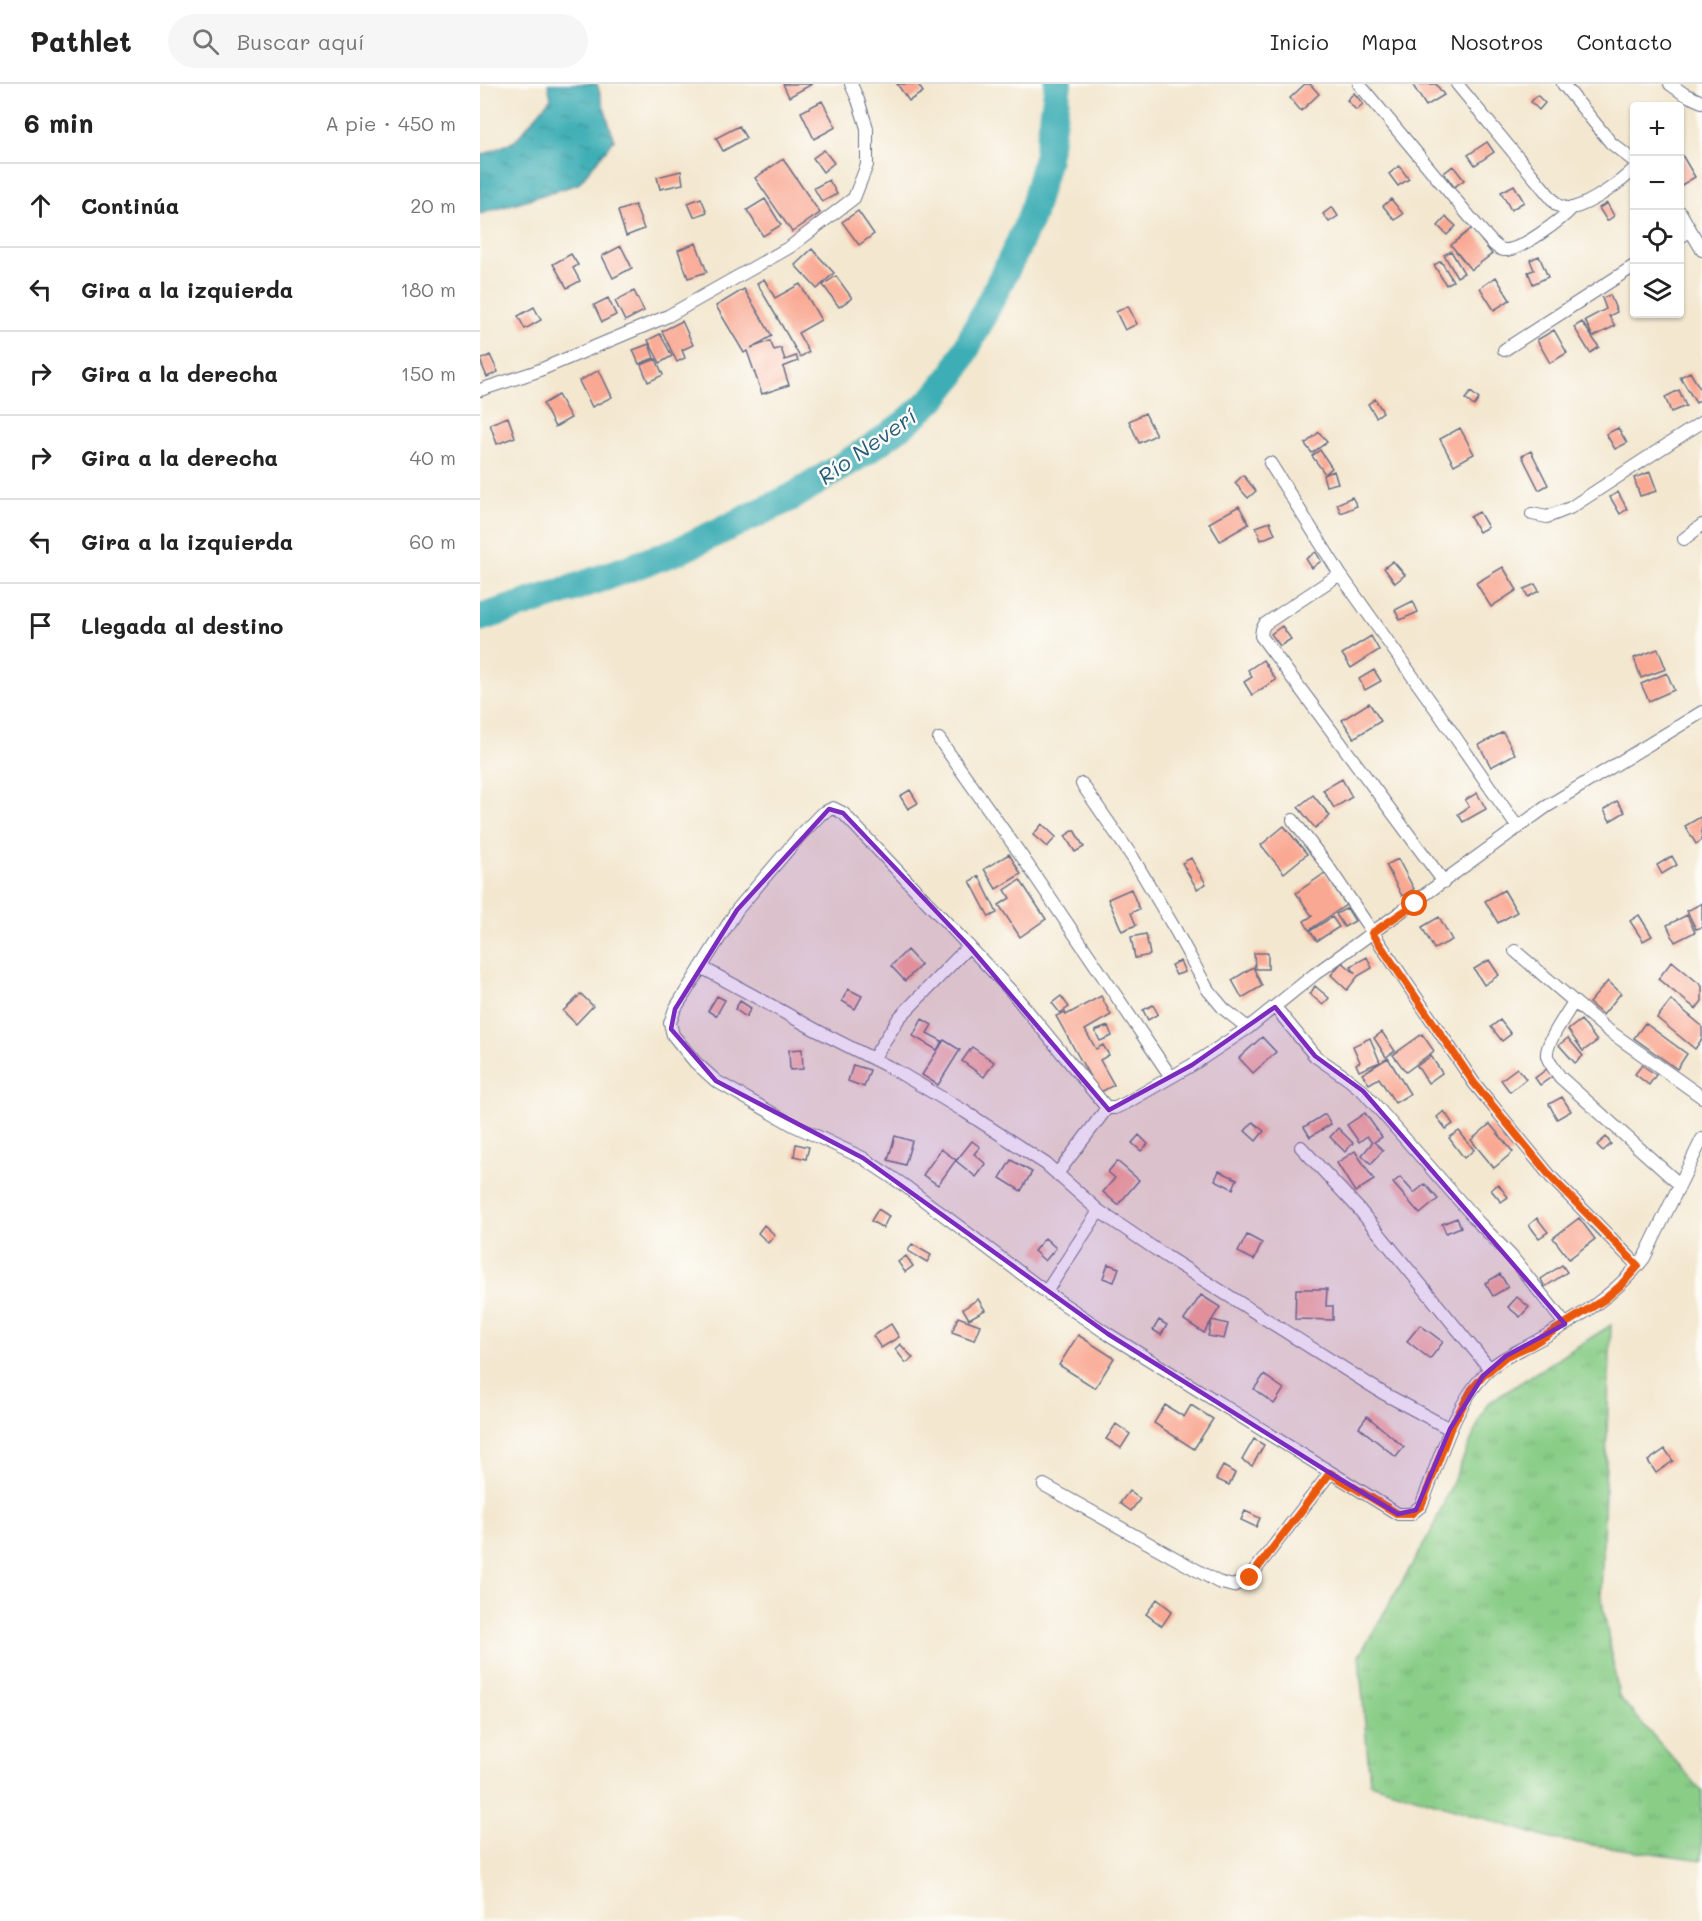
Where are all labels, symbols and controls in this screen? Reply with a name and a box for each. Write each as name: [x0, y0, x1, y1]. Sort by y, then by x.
search box: [168, 14, 588, 68]
text: Pathlet: [30, 23, 132, 59]
icon: search: [189, 25, 222, 58]
text: Buscar aquí: [237, 27, 365, 56]
text: Inicio: [1270, 28, 1329, 55]
text: Mapa: [1362, 28, 1417, 55]
text: Nosotros: [1450, 28, 1544, 55]
text: Contacto: [1577, 28, 1672, 55]
map controls: [1630, 102, 1684, 318]
button: +: [1630, 102, 1684, 156]
text: 6 min: [24, 106, 93, 140]
text: A pie · 450 m: [325, 110, 456, 136]
button: −: [1630, 156, 1684, 210]
icon: ahead: [24, 189, 57, 222]
text: Continúa: [81, 191, 179, 220]
text: 20 m: [410, 192, 456, 218]
button: locate: [1630, 210, 1684, 264]
button: layers: [1630, 264, 1684, 318]
icon: left: [24, 273, 57, 306]
text: Gira a la izquierda: [81, 275, 293, 304]
text: 180 m: [400, 276, 456, 302]
icon: right: [24, 357, 57, 390]
text: Gira a la derecha: [81, 359, 278, 388]
text: 150 m: [401, 360, 456, 386]
water label: Río Neverí: [812, 401, 923, 491]
icon: right: [24, 441, 57, 474]
text: Gira a la derecha: [81, 443, 278, 472]
text: 40 m: [410, 444, 456, 470]
icon: left: [24, 525, 57, 558]
text: Gira a la izquierda: [81, 527, 293, 556]
text: 60 m: [409, 528, 456, 554]
icon: arrive: [24, 609, 57, 642]
text: Llegada al destino: [81, 611, 283, 640]
route start: [1401, 890, 1427, 916]
route end: [1236, 1564, 1262, 1590]

